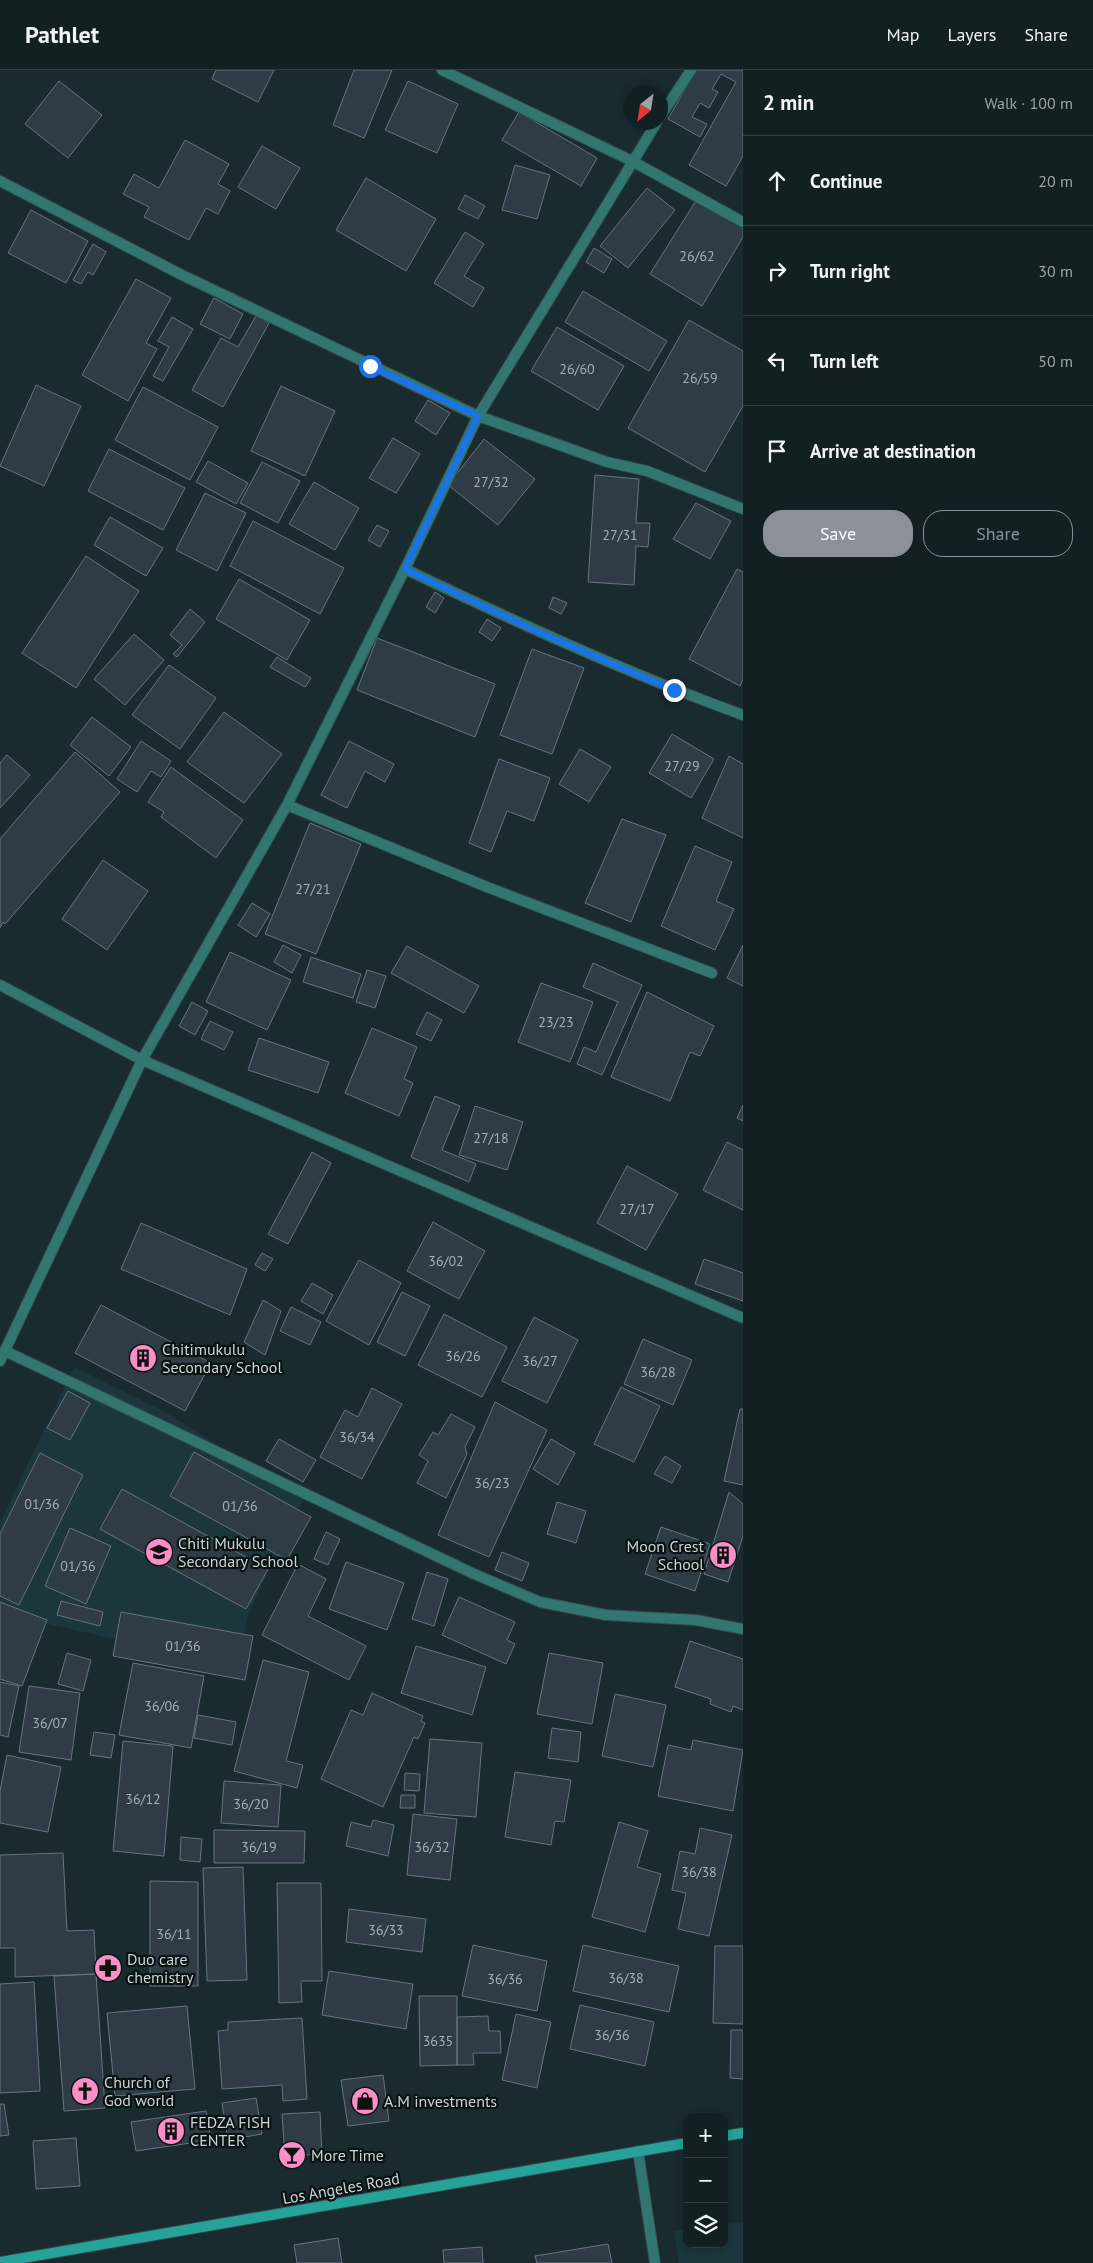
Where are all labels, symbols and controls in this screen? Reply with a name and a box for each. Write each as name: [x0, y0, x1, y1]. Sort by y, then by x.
text: Pathlet: [25, 19, 99, 50]
text: Map: [887, 23, 919, 46]
text: Layers: [947, 23, 996, 46]
text: Share: [1024, 23, 1068, 46]
north arrow: [623, 85, 668, 130]
text: 2 min: [763, 89, 814, 116]
text: Walk · 100 m: [984, 93, 1073, 113]
icon: ahead: [763, 167, 791, 195]
text: Continue: [810, 169, 882, 193]
text: 20 m: [1038, 171, 1073, 191]
house number: 26/62: [679, 247, 715, 265]
icon: right: [763, 257, 791, 285]
text: Turn right: [810, 259, 890, 283]
text: 30 m: [1038, 261, 1073, 281]
icon: left: [763, 347, 791, 375]
text: Turn left: [810, 349, 879, 373]
text: 50 m: [1038, 351, 1073, 371]
route start: [359, 355, 382, 378]
house number: 26/60: [559, 360, 595, 378]
house number: 26/59: [682, 369, 718, 387]
icon: arrive: [763, 437, 791, 465]
text: Arrive at destination: [810, 439, 976, 463]
house number: 27/32: [473, 473, 509, 491]
button: Save: [763, 510, 913, 557]
button: Share: [923, 510, 1073, 557]
house number: 27/31: [602, 526, 638, 544]
route end: [663, 679, 686, 702]
house number: 27/29: [664, 757, 700, 775]
house number: 27/21: [295, 880, 331, 898]
house number: 23/23: [538, 1013, 574, 1031]
house number: 27/18: [473, 1129, 509, 1147]
house number: 27/17: [619, 1200, 655, 1218]
house number: 36/02: [428, 1252, 464, 1270]
place label: Chitimukulu Secondary School: [162, 1339, 282, 1377]
building icon: Chitimukulu Secondary School: [128, 1343, 158, 1373]
house number: 36/26: [445, 1347, 481, 1365]
house number: 36/27: [522, 1352, 558, 1370]
house number: 36/28: [640, 1363, 676, 1381]
house number: 36/34: [339, 1428, 375, 1446]
house number: 36/23: [474, 1474, 510, 1492]
house number: 01/36: [24, 1495, 60, 1513]
house number: 01/36: [222, 1497, 258, 1515]
place label: Chiti Mukulu Secondary School: [178, 1533, 298, 1571]
place label: Moon Crest School: [627, 1536, 705, 1574]
school or university icon: Chiti Mukulu Secondary School: [144, 1537, 174, 1567]
building icon: Moon Crest School: [708, 1540, 738, 1570]
house number: 01/36: [60, 1557, 96, 1575]
house number: 01/36: [165, 1637, 201, 1655]
house number: 36/06: [144, 1697, 180, 1715]
house number: 36/07: [32, 1714, 68, 1732]
house number: 36/12: [125, 1790, 161, 1808]
house number: 36/20: [233, 1795, 269, 1813]
house number: 36/19: [241, 1838, 277, 1856]
house number: 36/32: [414, 1838, 450, 1856]
house number: 36/38: [681, 1863, 717, 1881]
house number: 36/33: [368, 1921, 404, 1939]
house number: 36/11: [156, 1925, 192, 1943]
place label: Duo care chemistry: [127, 1949, 194, 1987]
pharmacy icon: Duo care chemistry: [93, 1953, 123, 1983]
house number: 36/38: [608, 1969, 644, 1987]
house number: 36/36: [487, 1970, 523, 1988]
house number: 36/36: [594, 2026, 630, 2044]
house number: 3635: [423, 2032, 453, 2050]
place label: Church of God world: [104, 2072, 174, 2110]
church icon: Church of God world: [70, 2076, 100, 2106]
shop icon: A.M investments: [350, 2086, 380, 2116]
place label: A.M investments: [384, 2091, 497, 2111]
place label: FEDZA FISH CENTER: [190, 2112, 271, 2150]
map controls: [683, 2113, 728, 2248]
button: +: [683, 2113, 728, 2158]
building icon: FEDZA FISH CENTER: [156, 2116, 186, 2146]
bar icon: More Time: [277, 2140, 307, 2170]
place label: More Time: [311, 2145, 384, 2165]
button: −: [683, 2158, 728, 2203]
street label: Los Angeles Road: [281, 2168, 401, 2208]
button: layers: [683, 2203, 728, 2248]

